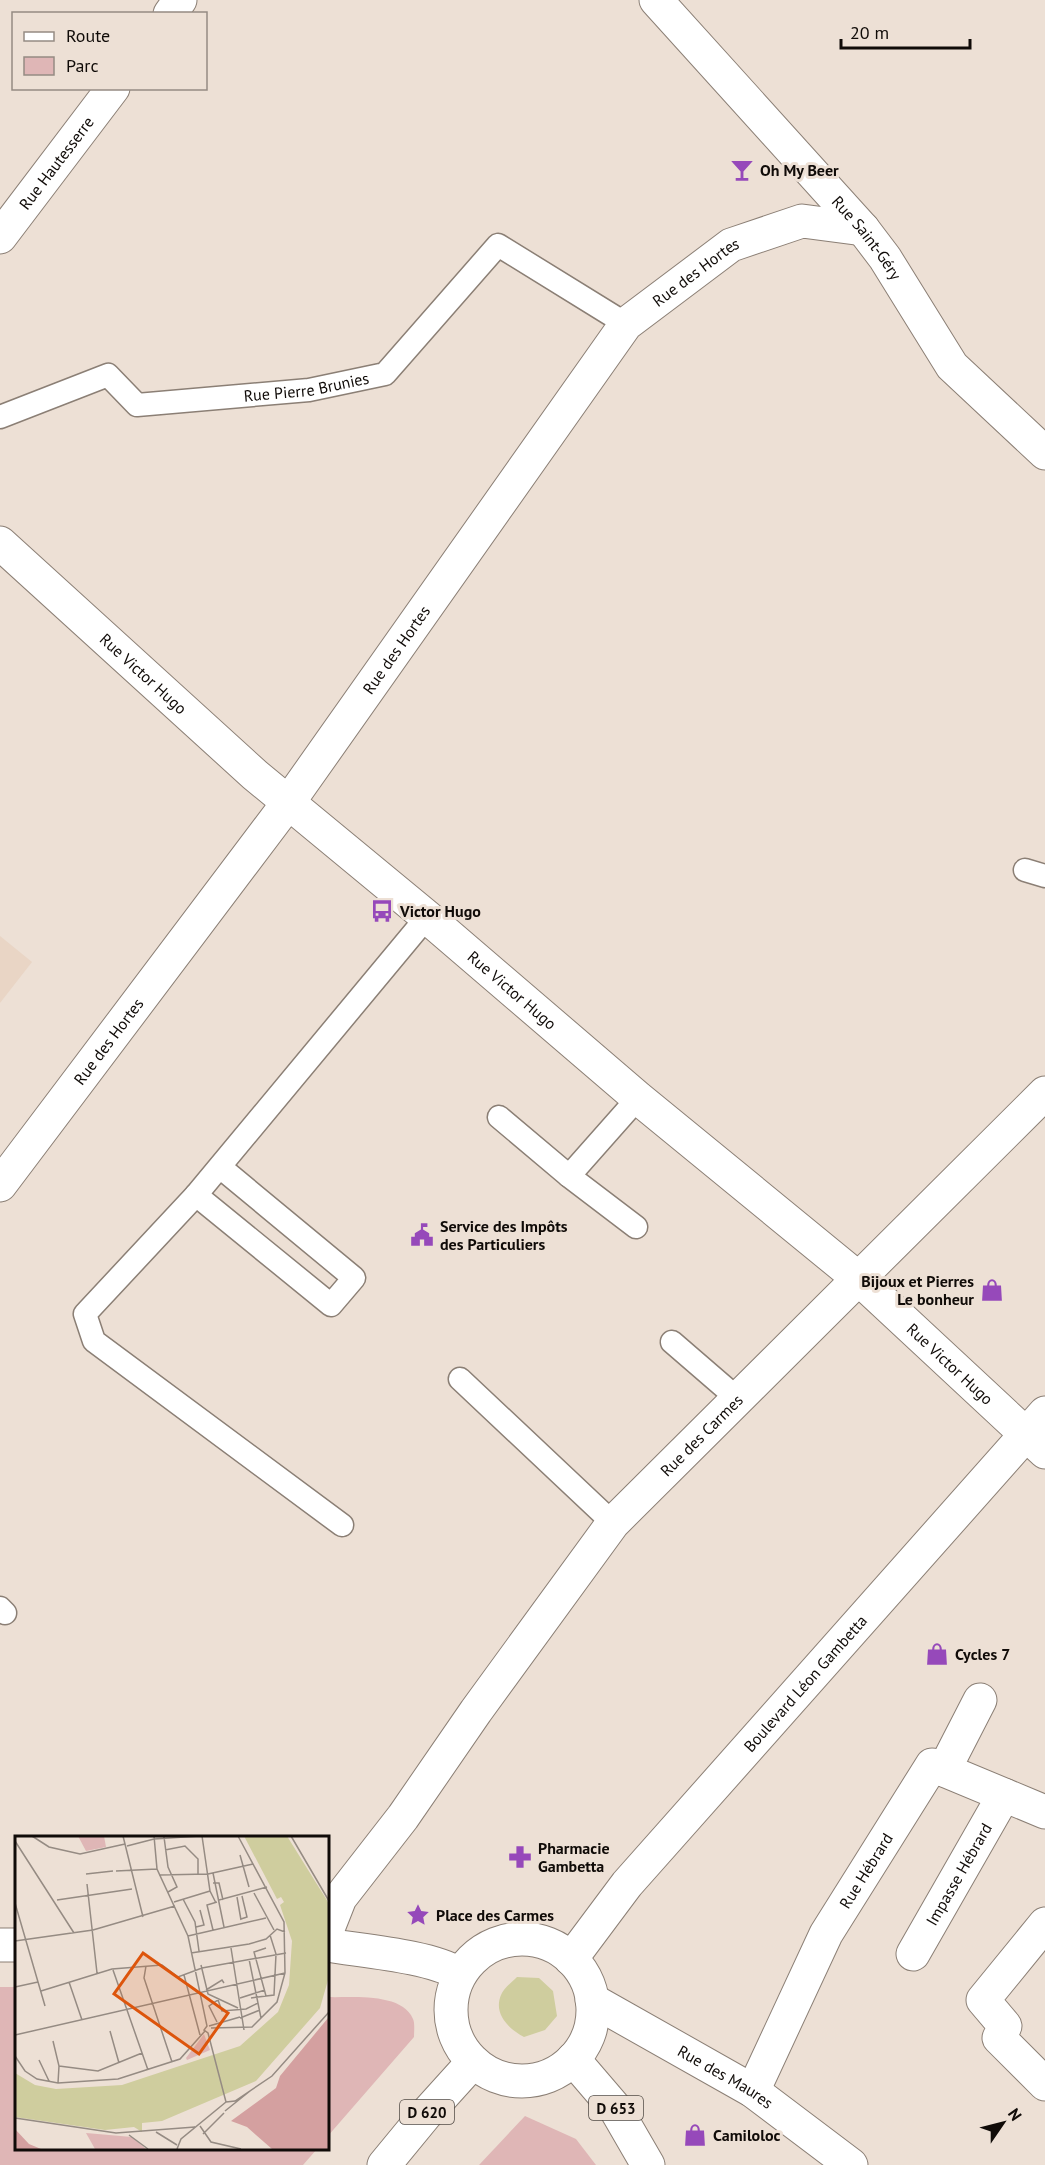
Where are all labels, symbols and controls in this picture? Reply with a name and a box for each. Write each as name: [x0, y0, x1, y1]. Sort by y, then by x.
legend: [12, 12, 207, 90]
scale bar: [841, 12, 970, 50]
text: 20 m: [850, 21, 889, 44]
text: Route: [66, 24, 110, 47]
text: Parc: [66, 54, 99, 77]
street label: Rue Hautesserre: [14, 112, 98, 213]
bar icon: Oh My Beer: [729, 157, 755, 183]
place label: Oh My Beer: [760, 160, 839, 180]
street label: Rue Saint-Géry: [828, 192, 906, 284]
street label: Rue des Hortes: [648, 233, 742, 311]
street label: Rue Pierre Brunies: [243, 368, 371, 406]
street label: Rue des Hortes: [358, 601, 434, 698]
street label: Rue Victor Hugo: [96, 629, 191, 718]
bus stop icon: Victor Hugo: [369, 898, 395, 924]
place label: Victor Hugo: [399, 901, 481, 921]
street label: Rue Victor Hugo: [464, 946, 561, 1034]
street label: Rue des Hortes: [69, 994, 148, 1089]
place label: Service des Impôts des Particuliers: [440, 1216, 568, 1254]
public building icon: Service des Impôts des Particuliers: [409, 1222, 435, 1248]
place label: Bijoux et Pierres Le bonheur: [861, 1271, 974, 1309]
shop icon: Bijoux et Pierres Le bonheur: [979, 1277, 1005, 1303]
street label: Rue Victor Hugo: [903, 1319, 998, 1409]
street label: Rue des Carmes: [656, 1390, 747, 1480]
street label: Boulevard Léon Gambetta: [739, 1611, 871, 1756]
shop icon: Cycles 7: [924, 1641, 950, 1667]
place label: Cycles 7: [955, 1644, 1010, 1664]
street label: Impasse Hébrard: [921, 1819, 996, 1929]
street label: Rue Hébrard: [835, 1829, 897, 1912]
inset map: [15, 1836, 328, 2150]
place label: Pharmacie Gambetta: [538, 1838, 610, 1876]
pharmacy icon: Pharmacie Gambetta: [507, 1844, 533, 1870]
place icon: Place des Carmes: [405, 1902, 431, 1928]
place label: Place des Carmes: [436, 1905, 554, 1925]
street label: Rue des Maures: [674, 2041, 778, 2113]
north arrow: [973, 2093, 1033, 2153]
road number: D 653: [589, 2096, 643, 2120]
road number: D 620: [400, 2100, 454, 2124]
text: N: [1004, 2104, 1026, 2124]
shop icon: Camiloloc: [682, 2122, 708, 2148]
place label: Camiloloc: [713, 2125, 780, 2145]

